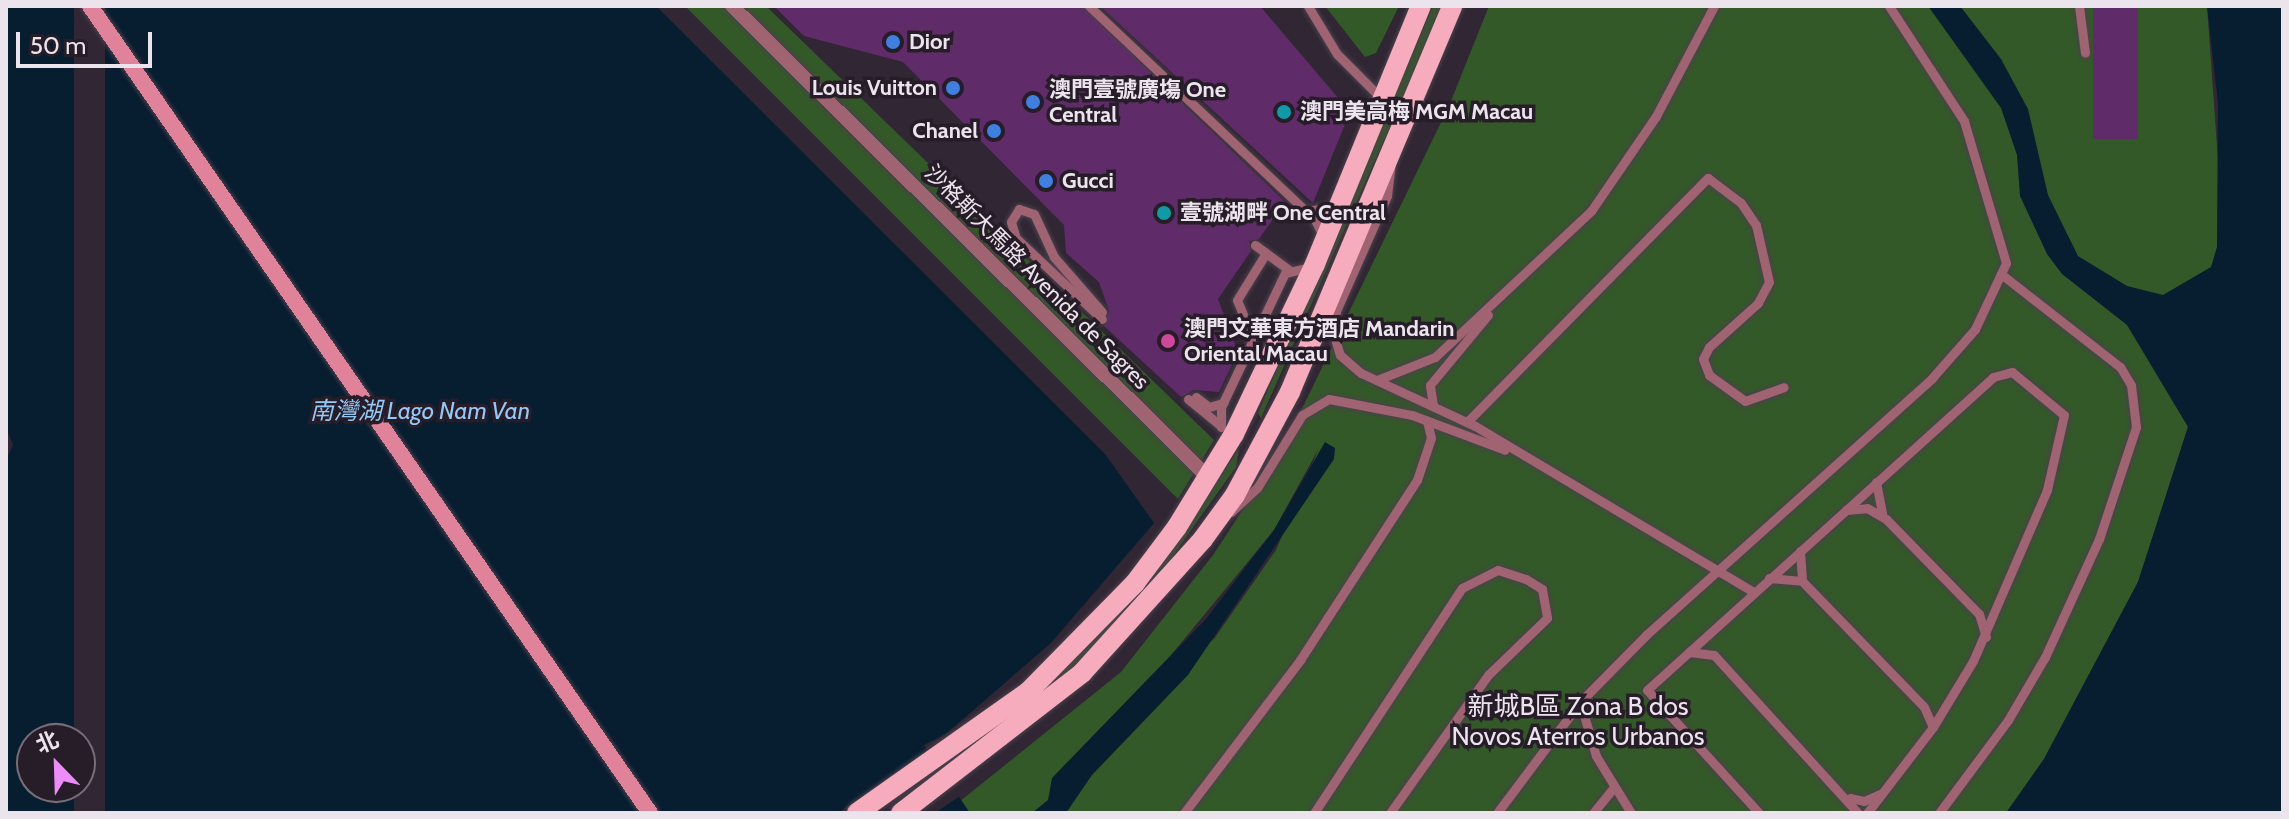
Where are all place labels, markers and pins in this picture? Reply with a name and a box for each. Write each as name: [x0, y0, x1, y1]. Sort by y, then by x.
place label: Dior: [909, 29, 950, 55]
marker: Dior: [884, 33, 902, 51]
place label: Louis Vuitton: [812, 75, 937, 101]
place label: 澳門壹號廣塲 One Central: [1049, 76, 1226, 128]
marker: Louis Vuitton: [944, 79, 962, 97]
marker: 澳門壹號廣塲 One Central: [1024, 93, 1042, 111]
place label: 澳門美高梅 MGM Macau: [1300, 99, 1533, 125]
marker: 澳門美高梅 MGM Macau: [1275, 103, 1293, 121]
place label: Chanel: [912, 118, 978, 144]
marker: Chanel: [985, 122, 1003, 140]
place label: Gucci: [1062, 168, 1114, 194]
marker: Gucci: [1037, 172, 1055, 190]
place label: 壹號湖畔 One Central: [1180, 200, 1386, 226]
marker: 壹號湖畔 One Central: [1155, 204, 1173, 222]
place label: 澳門文華東方酒店 Mandarin Oriental Macau: [1184, 315, 1454, 366]
marker: 澳門文華東方酒店 Mandarin Oriental Macau: [1159, 332, 1177, 350]

